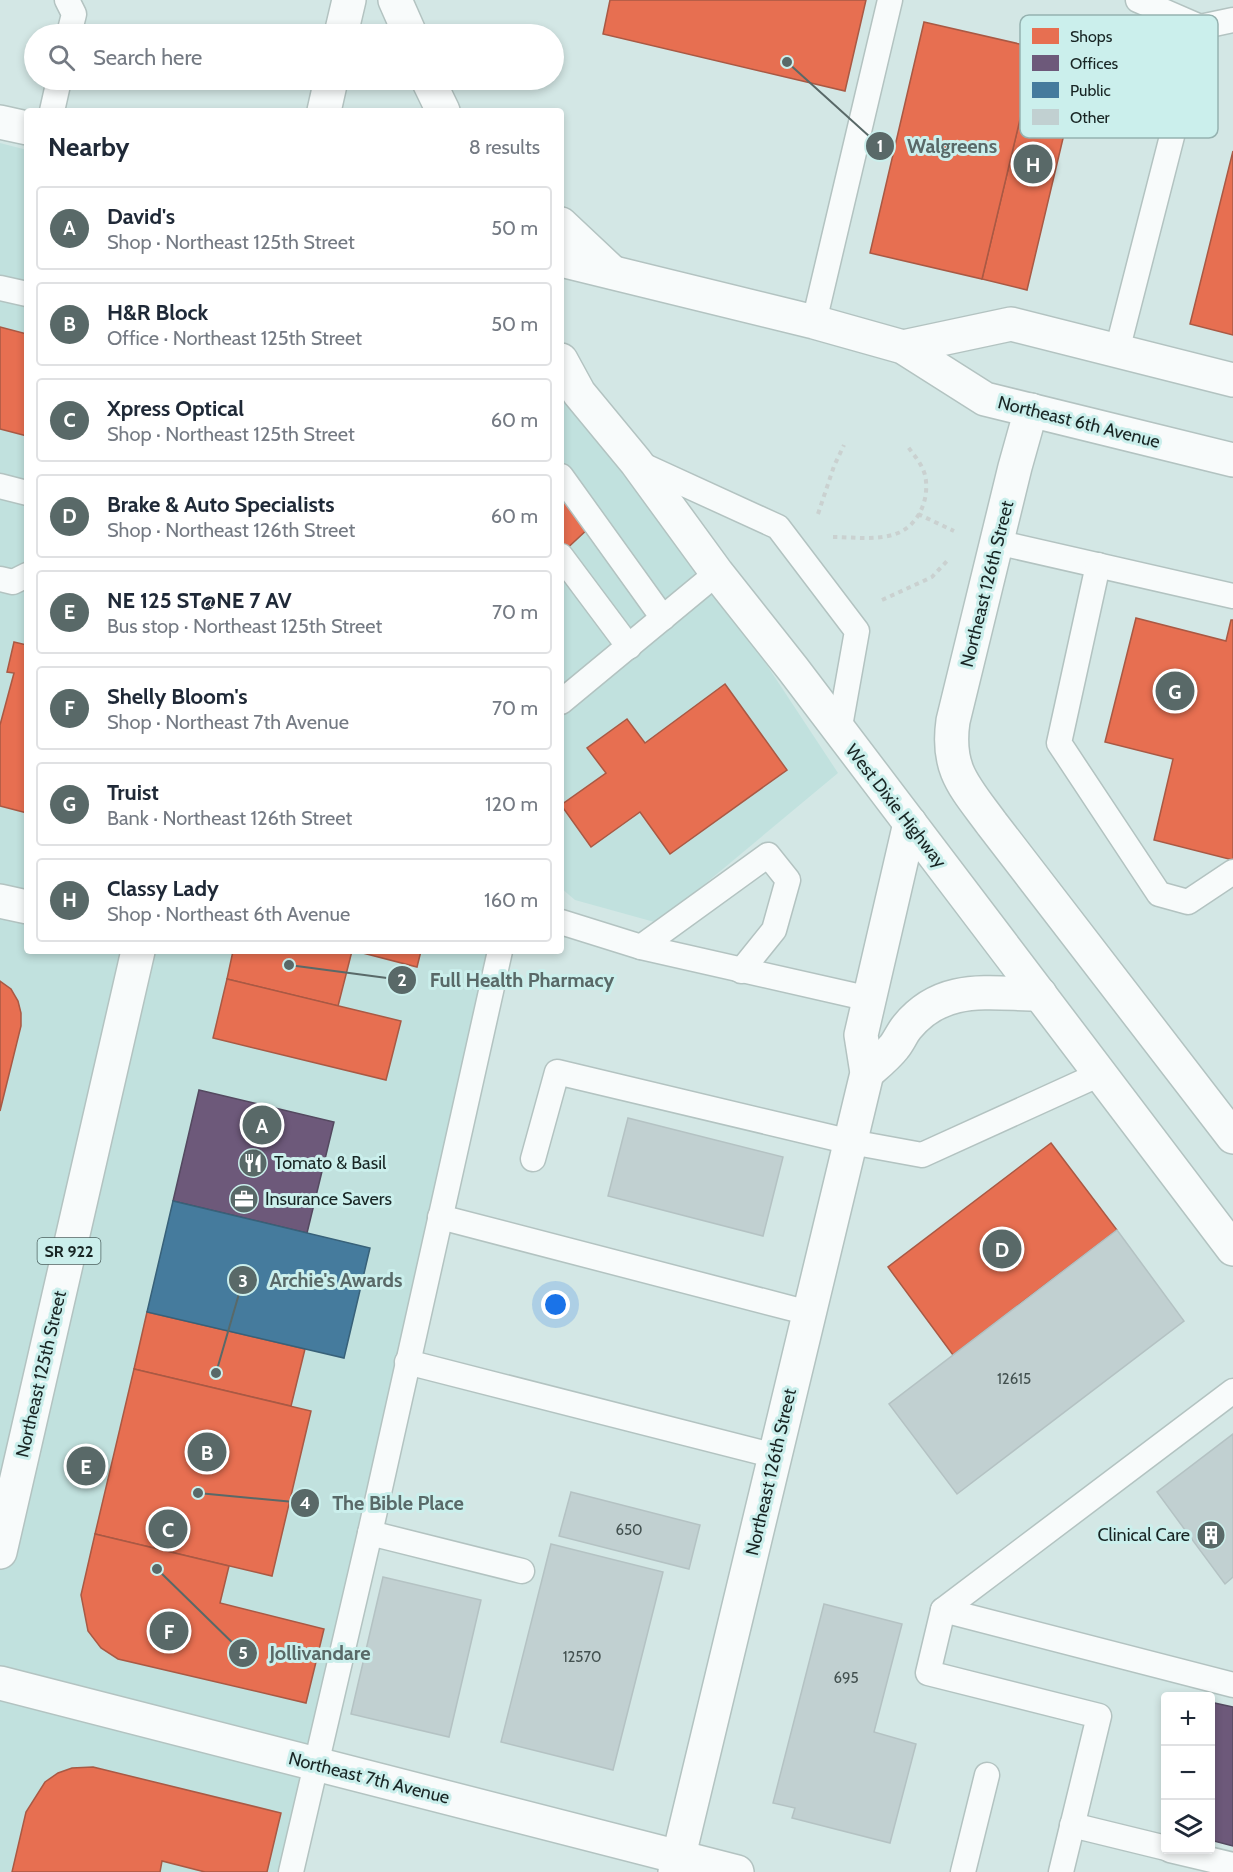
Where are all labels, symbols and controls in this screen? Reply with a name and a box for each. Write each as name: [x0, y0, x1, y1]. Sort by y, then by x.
legend: [1020, 15, 1218, 138]
search box: [24, 24, 564, 90]
text: Shops: [1070, 27, 1113, 46]
icon: search: [45, 41, 78, 74]
text: Search here: [93, 44, 202, 71]
text: Offices: [1070, 54, 1119, 73]
text: Public: [1070, 81, 1111, 100]
text: Other: [1070, 108, 1111, 127]
callout: Walgreens: [865, 127, 1009, 165]
text: Nearby: [48, 131, 129, 163]
text: Walgreens: [907, 134, 997, 158]
text: 8 results: [469, 135, 540, 159]
text: 1: [877, 135, 883, 157]
pin: H: [1014, 142, 1052, 186]
text: David's: [107, 203, 175, 230]
text: A: [63, 216, 76, 240]
text: 50 m: [491, 216, 538, 240]
text: Shop · Northeast 125th Street: [107, 230, 355, 254]
text: H&R Block: [107, 299, 208, 326]
text: B: [63, 312, 76, 336]
text: 50 m: [491, 312, 538, 336]
text: Office · Northeast 125th Street: [107, 326, 362, 350]
street label: Northeast 6th Avenue: [996, 391, 1162, 453]
text: Xpress Optical: [107, 395, 244, 422]
text: C: [63, 408, 76, 432]
text: 60 m: [491, 408, 538, 432]
text: Shop · Northeast 125th Street: [107, 422, 355, 446]
text: Brake & Auto Specialists: [107, 491, 335, 518]
street label: Northeast 126th Street: [956, 498, 1018, 670]
text: D: [62, 504, 77, 528]
text: 60 m: [491, 504, 538, 528]
text: Shop · Northeast 126th Street: [107, 518, 355, 542]
text: NE 125 ST@NE 7 AV: [107, 587, 292, 614]
text: E: [64, 600, 75, 624]
text: 70 m: [492, 600, 538, 624]
text: Bus stop · Northeast 125th Street: [107, 614, 382, 638]
pin: G: [1156, 668, 1194, 714]
text: Shelly Bloom's: [107, 683, 248, 710]
text: F: [64, 696, 75, 720]
text: 70 m: [492, 696, 538, 720]
text: Shop · Northeast 7th Avenue: [107, 710, 349, 734]
street label: West Dixie Highway: [841, 740, 951, 872]
text: Truist: [107, 779, 159, 806]
text: G: [63, 792, 76, 816]
text: 120 m: [485, 792, 538, 816]
text: Bank · Northeast 126th Street: [107, 806, 352, 830]
text: Classy Lady: [107, 875, 219, 902]
text: H: [62, 888, 77, 912]
text: 160 m: [484, 888, 538, 912]
text: Shop · Northeast 6th Avenue: [107, 902, 350, 926]
callout: Full Health Pharmacy: [387, 961, 626, 999]
text: Full Health Pharmacy: [430, 968, 615, 992]
text: 2: [397, 969, 407, 991]
pin: A: [242, 1102, 282, 1148]
restaurant icon: Tomato & Basil: [237, 1147, 269, 1179]
place label: Tomato & Basil: [274, 1152, 387, 1174]
office icon: Insurance Savers: [228, 1183, 260, 1215]
place label: Insurance Savers: [265, 1188, 392, 1210]
pin: D: [982, 1226, 1022, 1272]
road number: SR 922: [38, 1238, 100, 1264]
callout: Archie's Awards: [228, 1261, 415, 1299]
text: Archie's Awards: [270, 1268, 402, 1292]
text: 3: [238, 1270, 248, 1292]
street label: Northeast 125th Street: [11, 1288, 71, 1460]
your location: [541, 1290, 570, 1319]
house number: 12615: [997, 1370, 1031, 1388]
street label: Northeast 126th Street: [741, 1386, 801, 1558]
pin: B: [188, 1430, 226, 1474]
pin: E: [66, 1444, 106, 1488]
callout: The Bible Place: [290, 1484, 476, 1522]
text: The Bible Place: [332, 1491, 464, 1515]
text: 4: [299, 1492, 311, 1514]
pin: C: [148, 1506, 188, 1552]
building icon: Clinical Care: [1195, 1519, 1227, 1551]
house number: 650: [615, 1521, 643, 1539]
place label: Clinical Care: [1097, 1524, 1190, 1546]
pin: F: [150, 1608, 188, 1654]
callout: Jollivandare: [228, 1634, 383, 1672]
text: Jollivandare: [269, 1641, 371, 1665]
text: 5: [238, 1642, 248, 1664]
house number: 12570: [563, 1648, 601, 1666]
house number: 695: [833, 1669, 859, 1687]
map controls: [1161, 1692, 1215, 1854]
button: +: [1161, 1692, 1215, 1746]
button: −: [1161, 1746, 1215, 1800]
street label: Northeast 7th Avenue: [286, 1747, 452, 1809]
button: layers: [1161, 1800, 1215, 1854]

